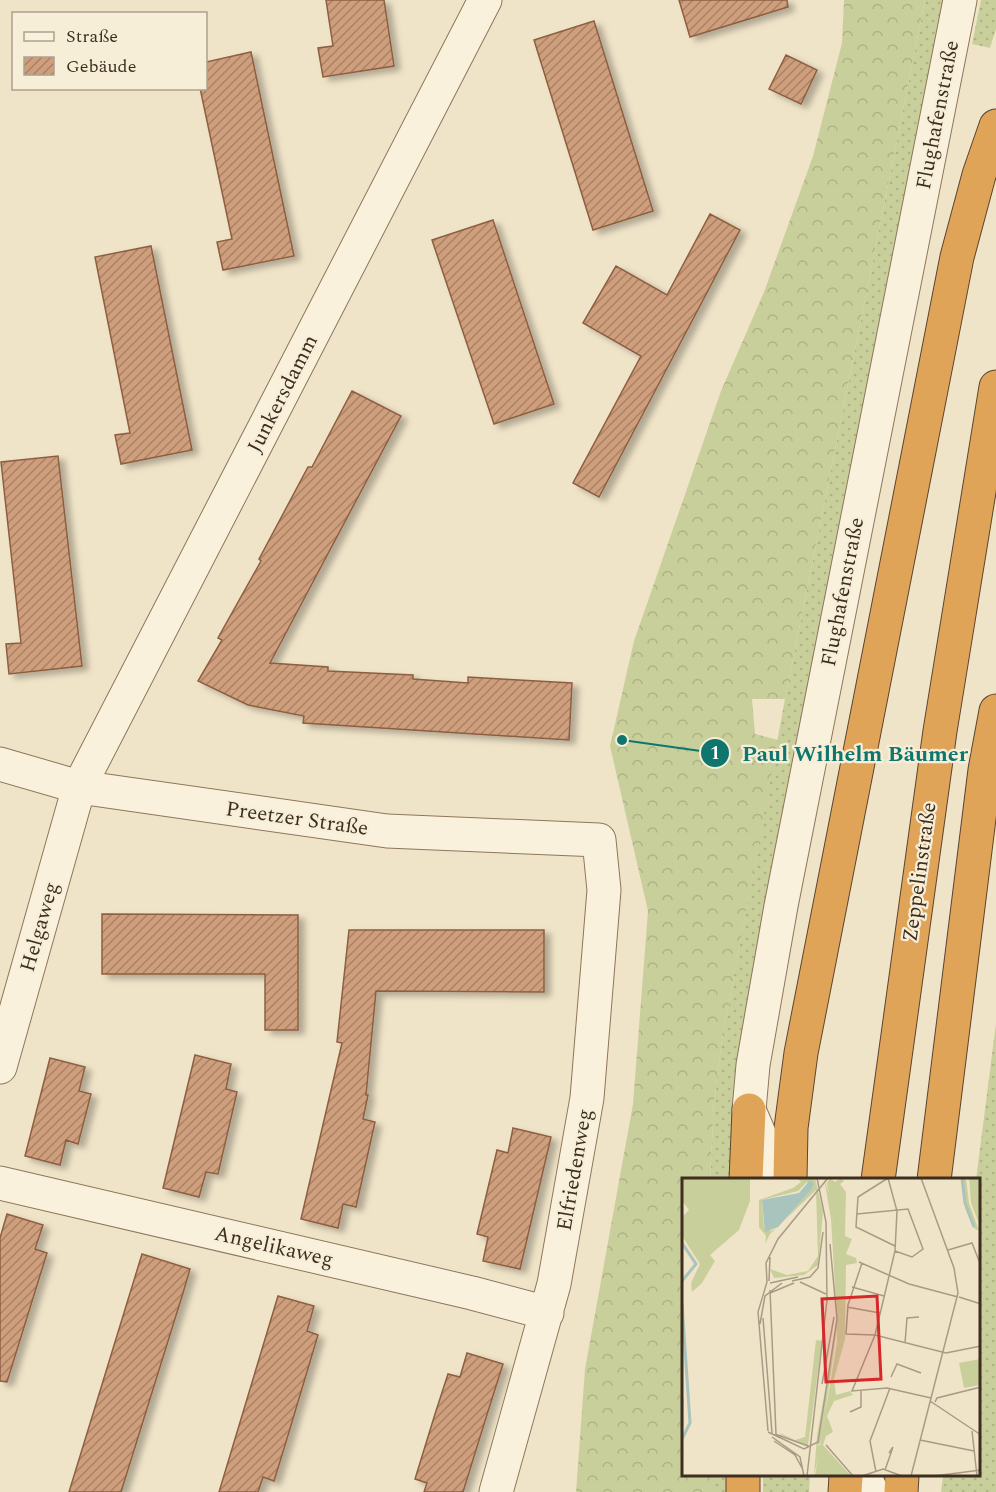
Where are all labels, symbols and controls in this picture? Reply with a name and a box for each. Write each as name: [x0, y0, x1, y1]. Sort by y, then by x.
legend: [12, 12, 207, 90]
text: Straße: [66, 23, 118, 50]
street label: Flughafenstraße: [908, 38, 968, 192]
text: Gebäude: [66, 53, 136, 80]
street label: Junkersdamm: [239, 329, 327, 459]
street label: Flughafenstraße: [813, 515, 873, 669]
callout: Paul Wilhelm Bäumer: [700, 733, 980, 773]
text: Paul Wilhelm Bäumer: [742, 738, 969, 771]
text: 1: [710, 740, 720, 767]
street label: Preetzer Straße: [224, 793, 370, 845]
street label: Zeppelinstraße: [894, 800, 946, 944]
street label: Helgaweg: [12, 878, 68, 976]
street label: Elfriedenweg: [549, 1106, 601, 1234]
inset map: [682, 1178, 981, 1477]
street label: Angelikaweg: [211, 1218, 337, 1276]

